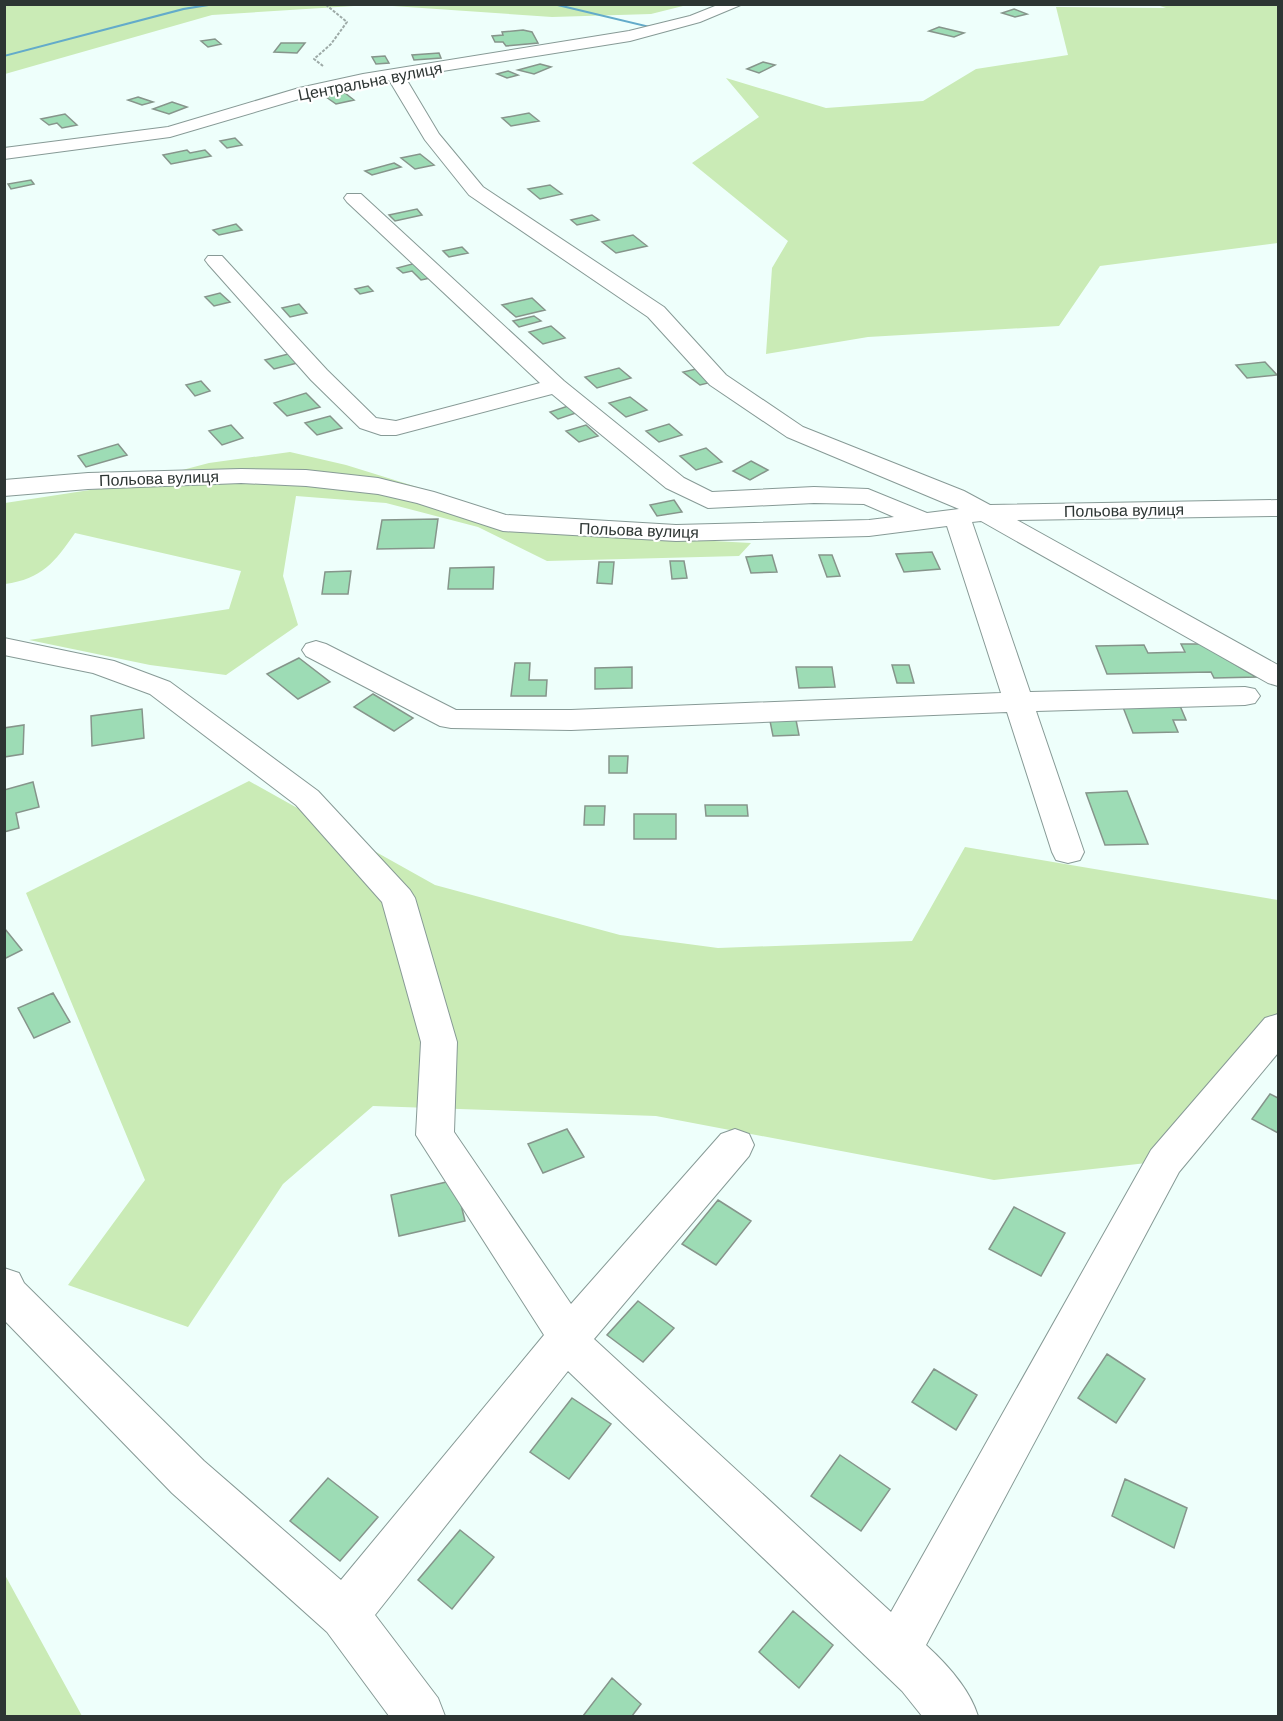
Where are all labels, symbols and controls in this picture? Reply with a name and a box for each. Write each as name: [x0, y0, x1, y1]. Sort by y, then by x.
street label: Центральна вулиця: [296, 57, 444, 106]
street label: Польова вулиця: [99, 466, 219, 491]
street label: Польова вулиця: [1064, 499, 1184, 522]
street label: Польова вулиця: [579, 518, 699, 543]

